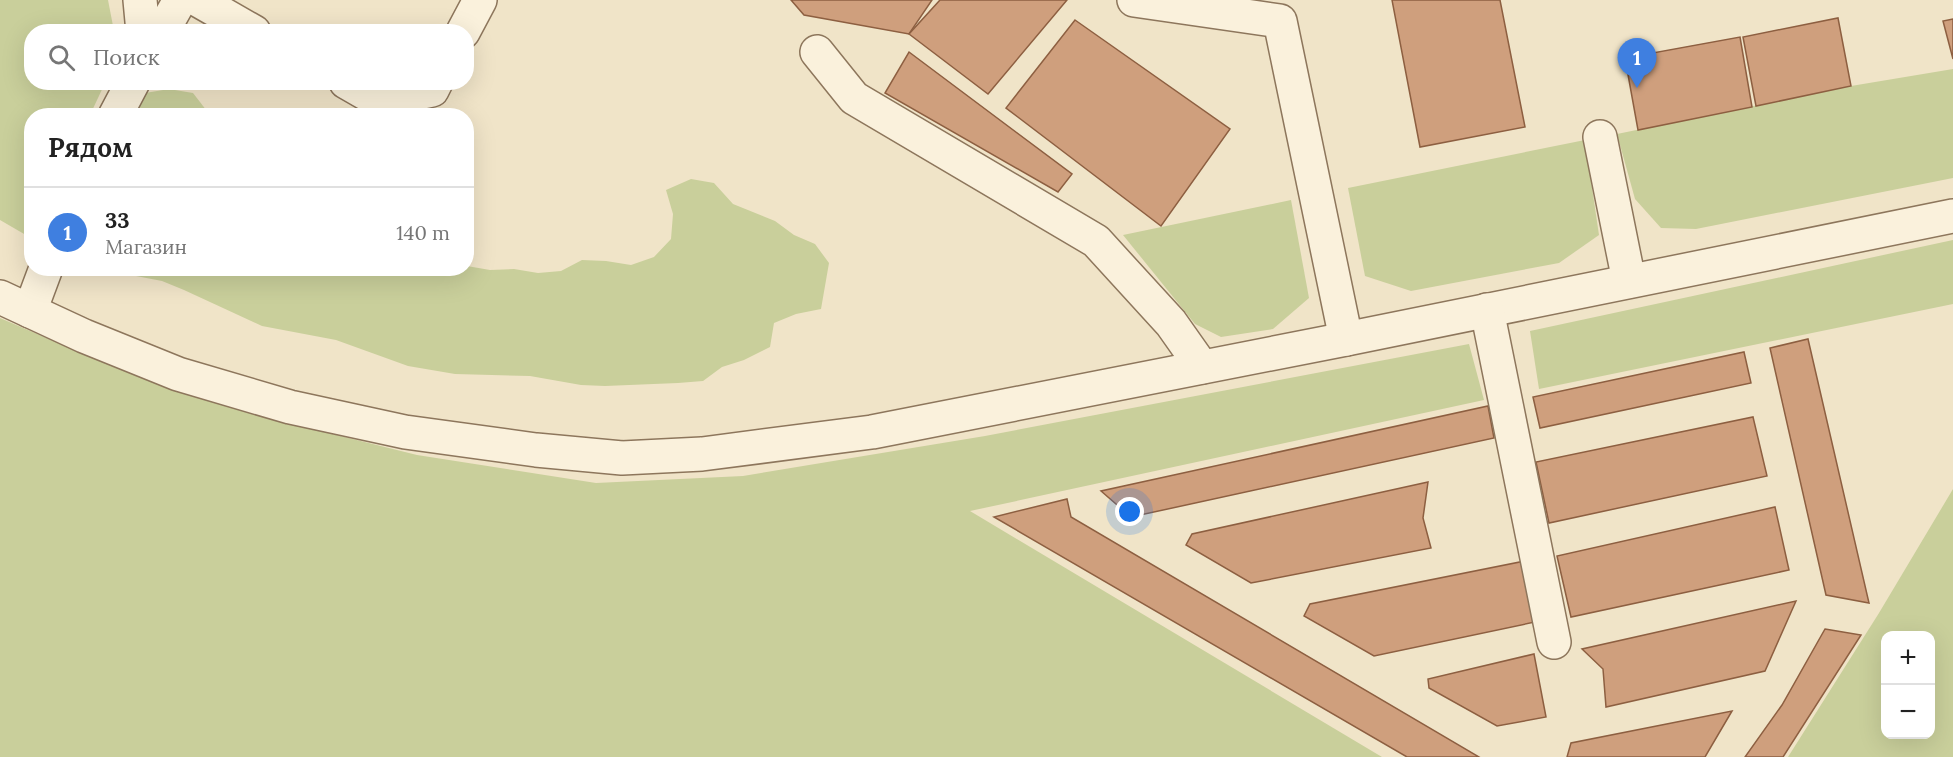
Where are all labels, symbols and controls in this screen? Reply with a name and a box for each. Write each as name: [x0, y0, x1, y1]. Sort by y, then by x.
search box: [24, 24, 474, 90]
pin: 1: [1618, 38, 1656, 88]
icon: search: [45, 41, 78, 74]
text: Поиск: [93, 43, 159, 71]
text: Рядом: [48, 131, 133, 164]
text: 33: [105, 206, 130, 234]
text: 1: [63, 220, 72, 245]
text: 140 m: [396, 220, 450, 245]
text: Магазин: [105, 234, 187, 259]
your location: [1115, 497, 1144, 526]
map controls: [1881, 631, 1935, 739]
button: +: [1881, 631, 1935, 685]
button: −: [1881, 685, 1935, 739]

